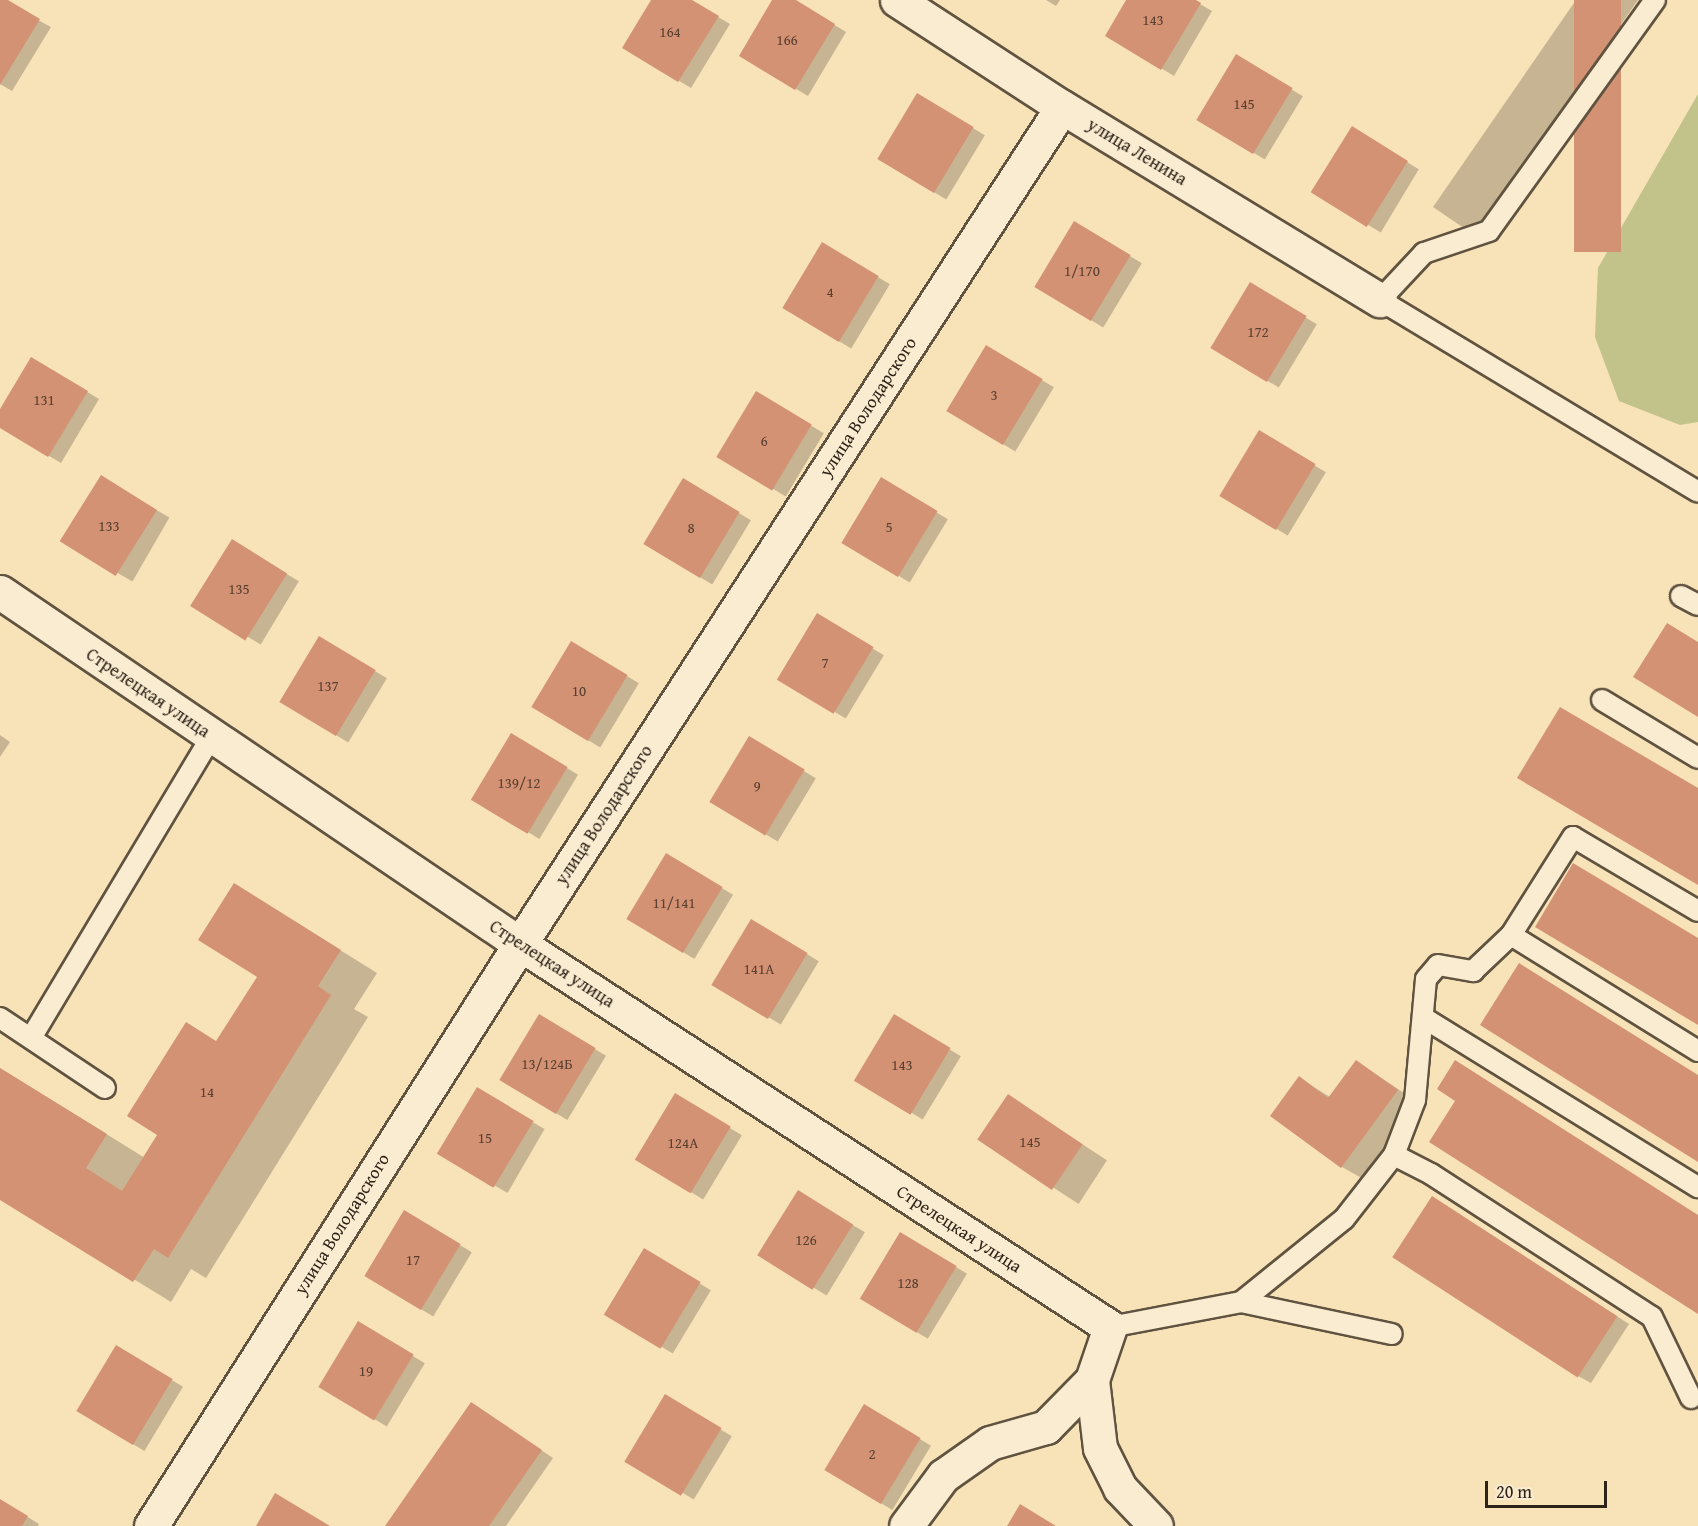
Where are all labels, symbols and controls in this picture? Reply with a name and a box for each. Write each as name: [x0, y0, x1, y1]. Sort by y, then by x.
house number: 143: [1142, 11, 1164, 29]
house number: 164: [659, 23, 681, 41]
house number: 166: [776, 31, 798, 49]
house number: 145: [1233, 95, 1255, 113]
street label: улица Ленина: [1083, 114, 1191, 190]
house number: 1/170: [1064, 262, 1100, 280]
house number: 4: [826, 283, 834, 301]
house number: 172: [1247, 323, 1269, 341]
street label: улица Володарского: [815, 333, 921, 481]
house number: 3: [990, 386, 998, 404]
house number: 131: [33, 391, 55, 409]
house number: 6: [760, 432, 768, 450]
house number: 133: [98, 517, 120, 535]
house number: 5: [885, 518, 893, 536]
house number: 8: [687, 519, 695, 537]
house number: 135: [228, 580, 250, 598]
street label: Стрелецкая улица: [82, 644, 214, 742]
house number: 7: [821, 654, 829, 672]
house number: 137: [317, 677, 339, 695]
house number: 10: [572, 682, 586, 700]
street label: улица Володарского: [551, 741, 657, 889]
house number: 139/12: [497, 774, 541, 792]
house number: 9: [753, 777, 761, 795]
house number: 11/141: [652, 894, 696, 912]
street label: Стрелецкая улица: [485, 915, 619, 1013]
house number: 141А: [744, 960, 774, 978]
house number: 13/124Б: [521, 1055, 573, 1073]
house number: 143: [891, 1056, 913, 1074]
house number: 14: [200, 1083, 214, 1101]
house number: 15: [478, 1129, 492, 1147]
house number: 145: [1019, 1133, 1041, 1151]
house number: 124А: [668, 1134, 698, 1152]
street label: улица Володарского: [290, 1149, 394, 1299]
street label: Стрелецкая улица: [892, 1180, 1026, 1278]
house number: 126: [795, 1231, 817, 1249]
house number: 17: [406, 1251, 420, 1269]
house number: 128: [897, 1274, 919, 1292]
house number: 19: [359, 1362, 373, 1380]
house number: 2: [868, 1445, 876, 1463]
scale bar: [1488, 1469, 1610, 1507]
text: 20 m: [1496, 1478, 1532, 1505]

